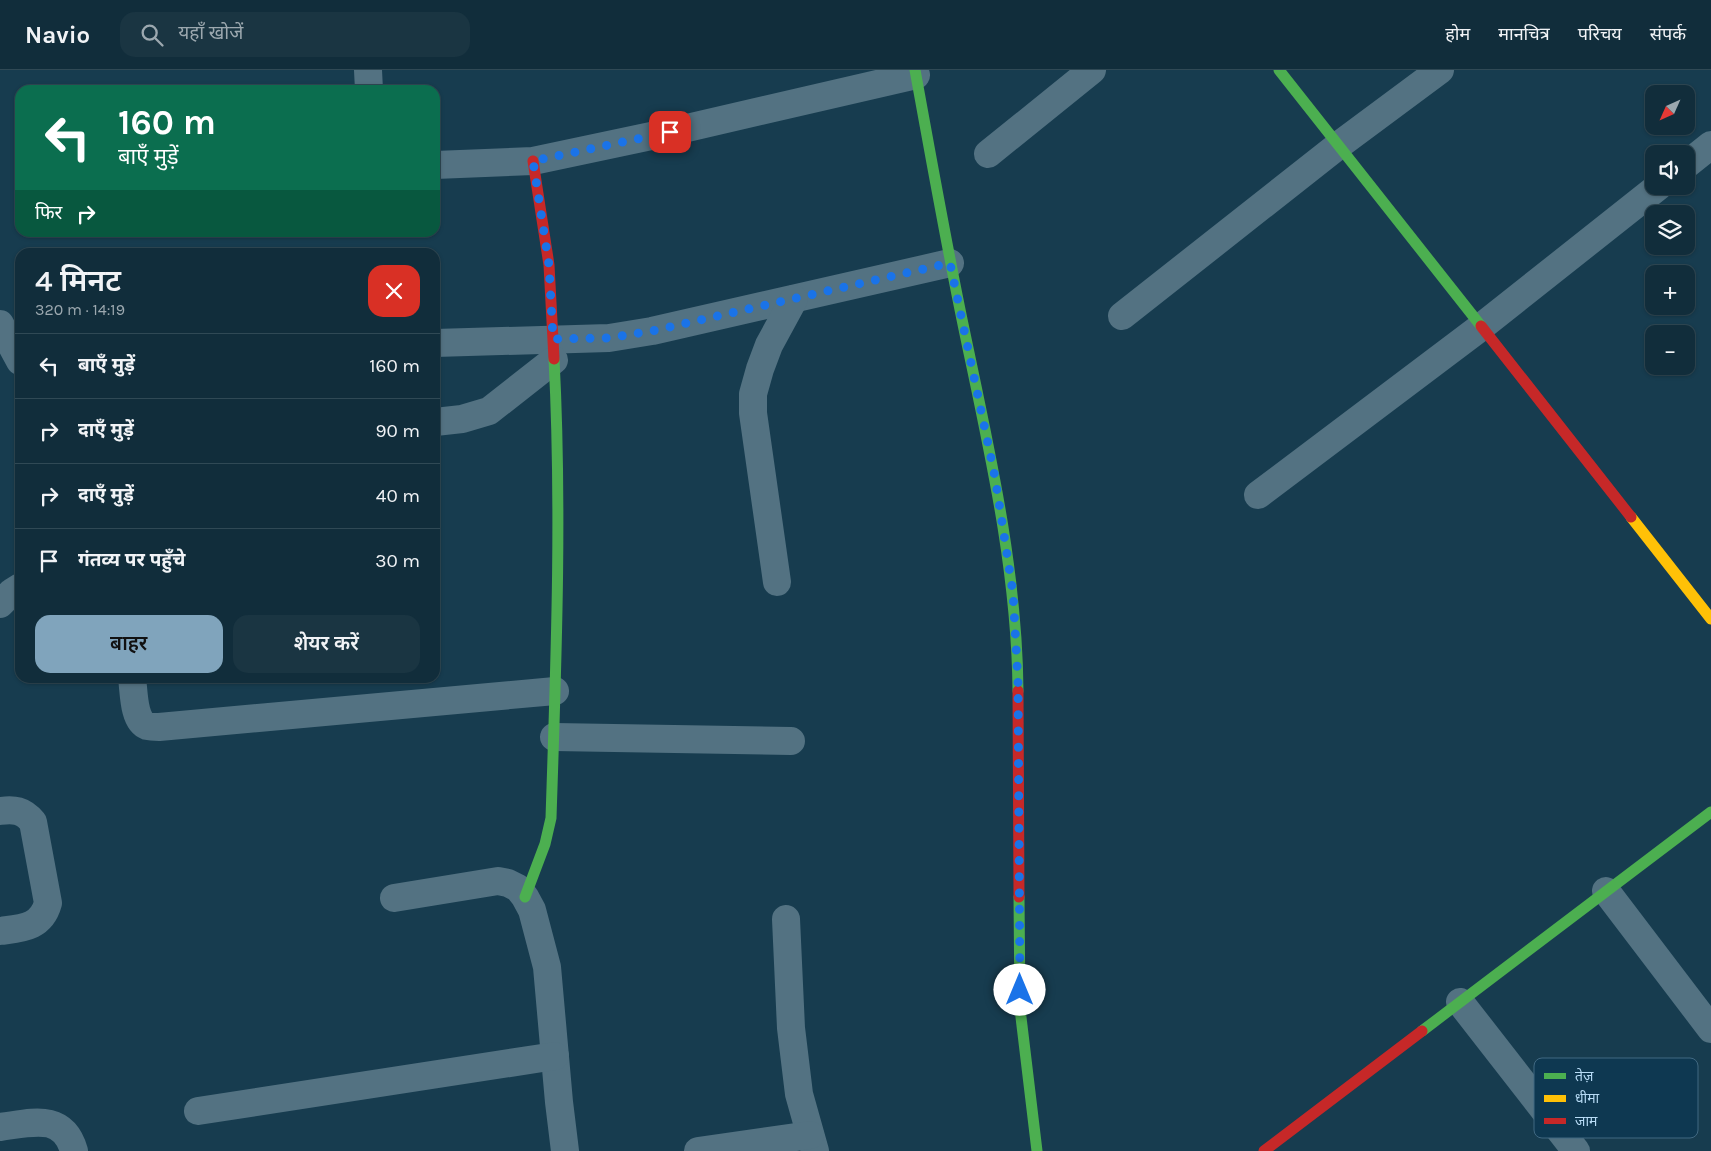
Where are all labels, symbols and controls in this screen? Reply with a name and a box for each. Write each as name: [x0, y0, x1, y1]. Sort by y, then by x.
search box: [120, 12, 470, 57]
text: Navio: [25, 21, 90, 49]
icon: search: [138, 21, 166, 49]
text: यहाँ खोजें: [178, 22, 243, 44]
text: होम: [1445, 23, 1470, 45]
text: मानचित्र: [1498, 23, 1550, 45]
text: परिचय: [1578, 23, 1622, 45]
text: संपर्क: [1650, 23, 1686, 45]
north arrow: [1645, 85, 1695, 135]
map controls: [1645, 85, 1695, 375]
text: 160 m: [118, 102, 216, 143]
icon: left: [35, 105, 100, 170]
pin: [649, 111, 691, 153]
icon: arrive: [656, 118, 684, 146]
text: बाएँ मुड़ें: [118, 144, 179, 170]
button: sound: [1645, 145, 1695, 195]
icon: right: [72, 200, 100, 228]
text: फिर: [35, 202, 62, 224]
button: layers: [1645, 205, 1695, 255]
text: 4 मिनट: [35, 263, 121, 299]
button: close: [368, 265, 420, 317]
button: +: [1645, 265, 1695, 315]
text: 320 m · 14:19: [35, 300, 125, 319]
button: −: [1645, 325, 1695, 375]
icon: left: [35, 352, 63, 380]
text: बाएँ मुड़ें: [78, 354, 135, 376]
text: 160 m: [369, 355, 420, 377]
icon: right: [35, 417, 63, 445]
text: दाएँ मुड़ें: [78, 419, 134, 441]
text: 90 m: [375, 420, 420, 442]
icon: right: [35, 482, 63, 510]
text: दाएँ मुड़ें: [78, 484, 134, 506]
text: 40 m: [376, 485, 420, 507]
icon: arrive: [35, 547, 63, 575]
text: गंतव्य पर पहुँचे: [78, 549, 185, 571]
text: 30 m: [375, 550, 420, 572]
button: बाहर: [35, 615, 223, 673]
button: शेयर करें: [233, 615, 420, 673]
position arrow: [993, 963, 1045, 1015]
legend: [1534, 1058, 1698, 1138]
text: तेज़: [1575, 1067, 1594, 1085]
text: धीमा: [1575, 1090, 1600, 1107]
text: जाम: [1575, 1113, 1598, 1130]

